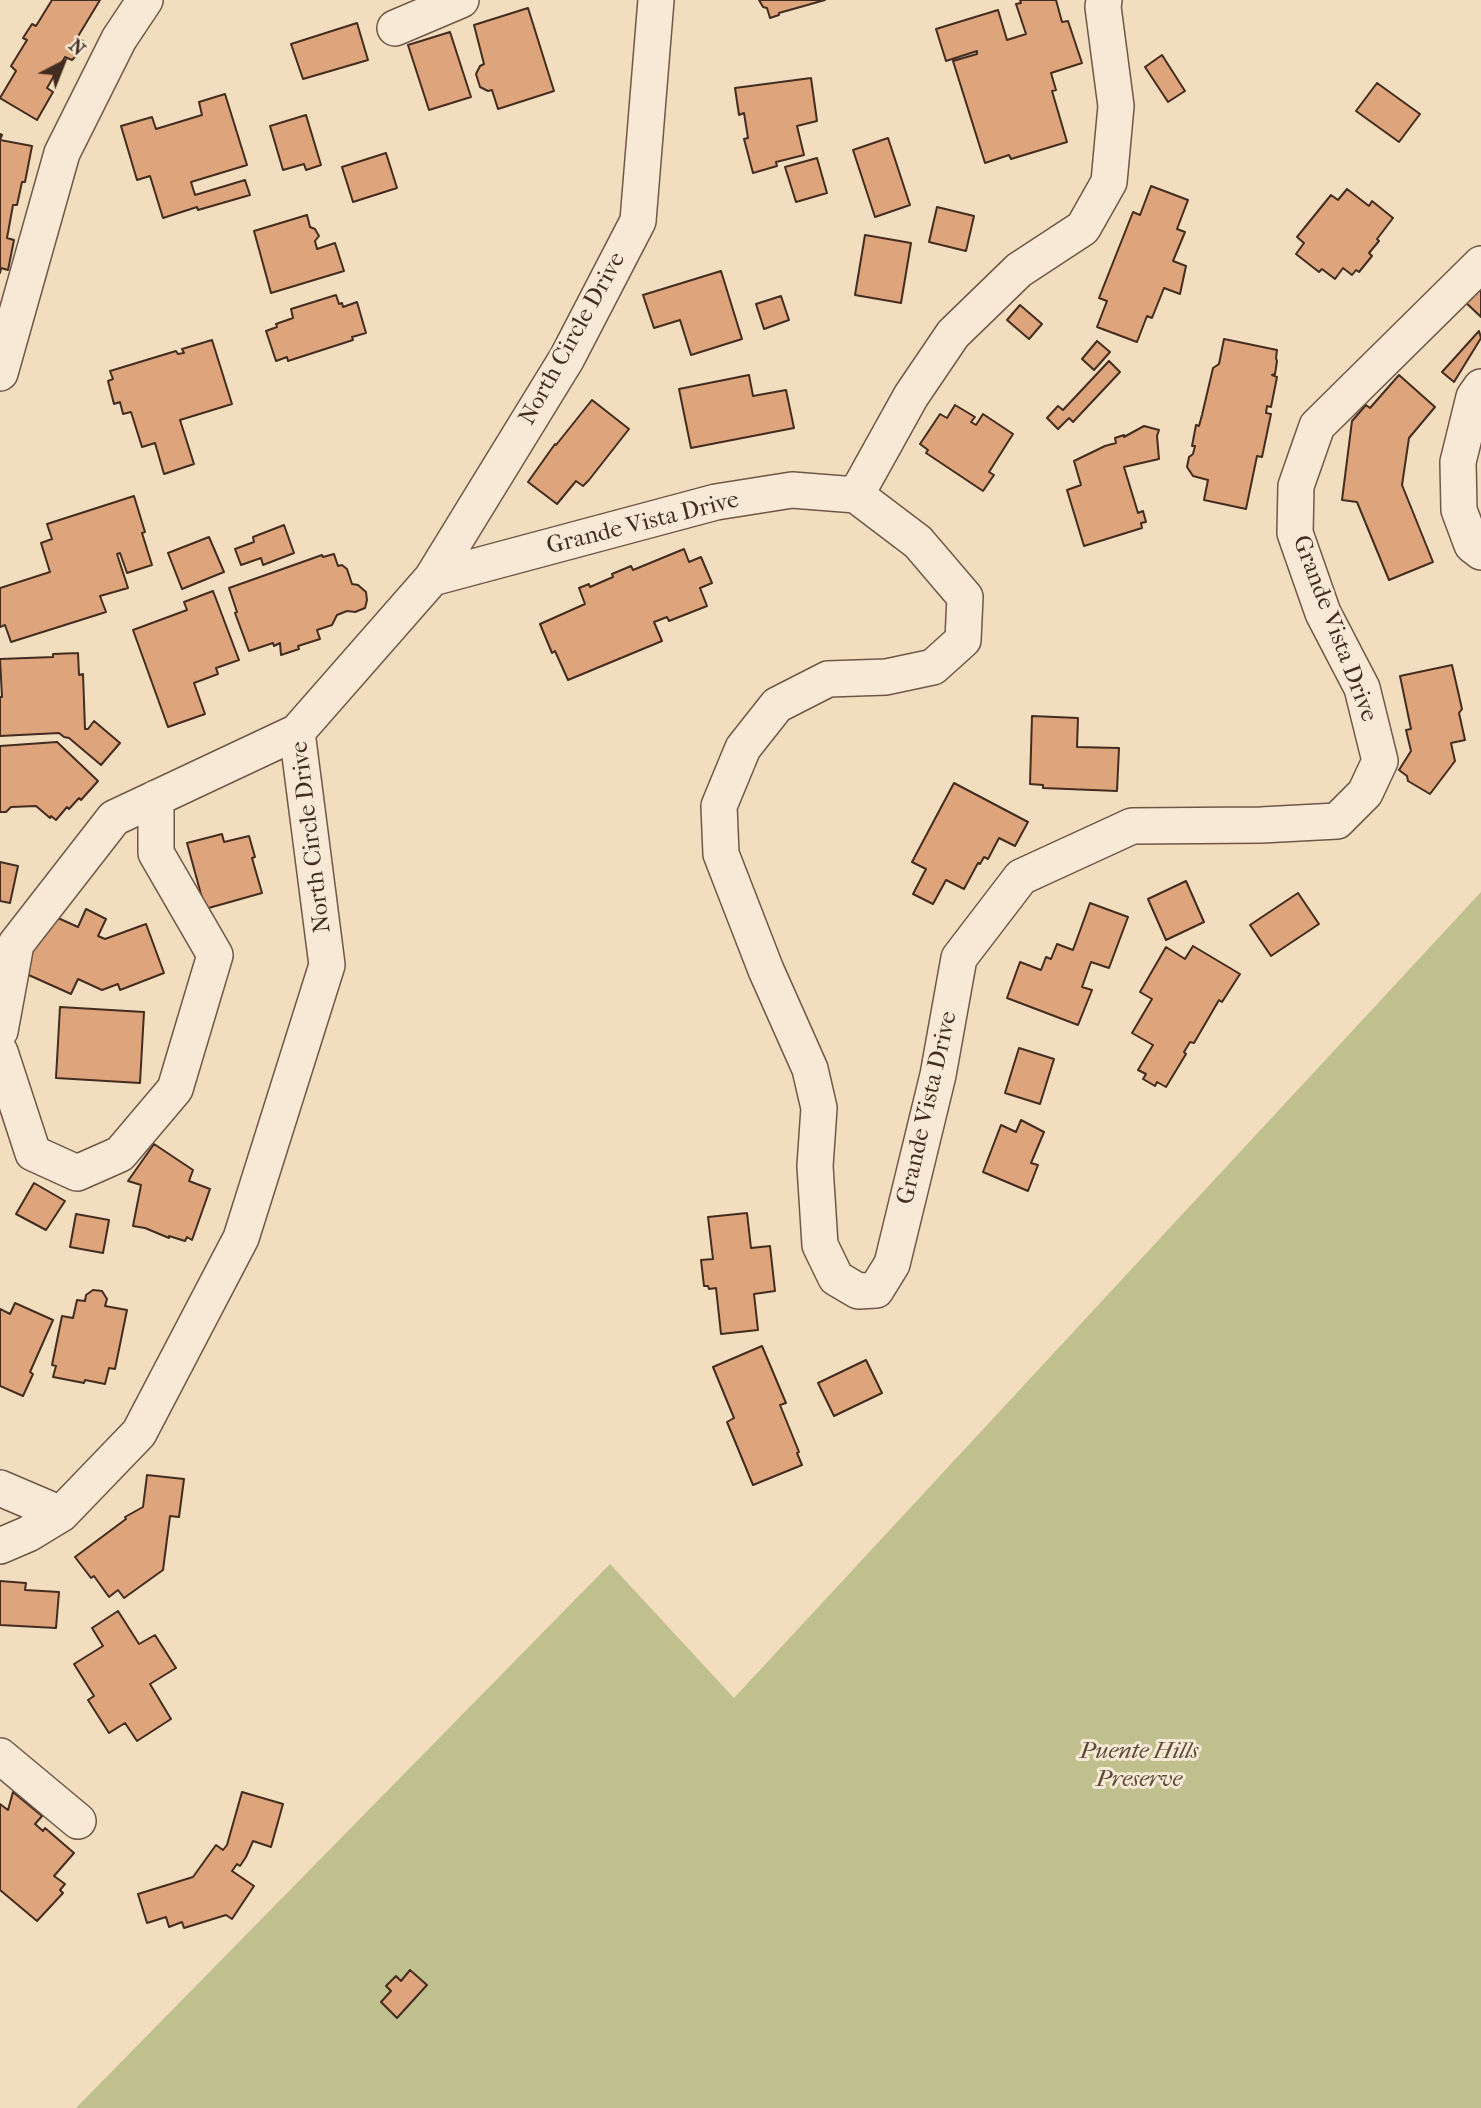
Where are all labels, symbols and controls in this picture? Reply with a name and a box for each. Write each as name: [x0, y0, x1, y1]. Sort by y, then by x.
north arrow: [28, 28, 98, 98]
text: N: [64, 34, 90, 60]
street label: North Circle Drive: [514, 248, 632, 430]
street label: Grande Vista Drive: [544, 486, 742, 562]
street label: Grande Vista Drive: [1285, 532, 1383, 726]
street label: North Circle Drive: [286, 739, 338, 935]
street label: Grande Vista Drive: [892, 1009, 964, 1207]
park label: Puente Hills Preserve: [1080, 1738, 1198, 1794]

